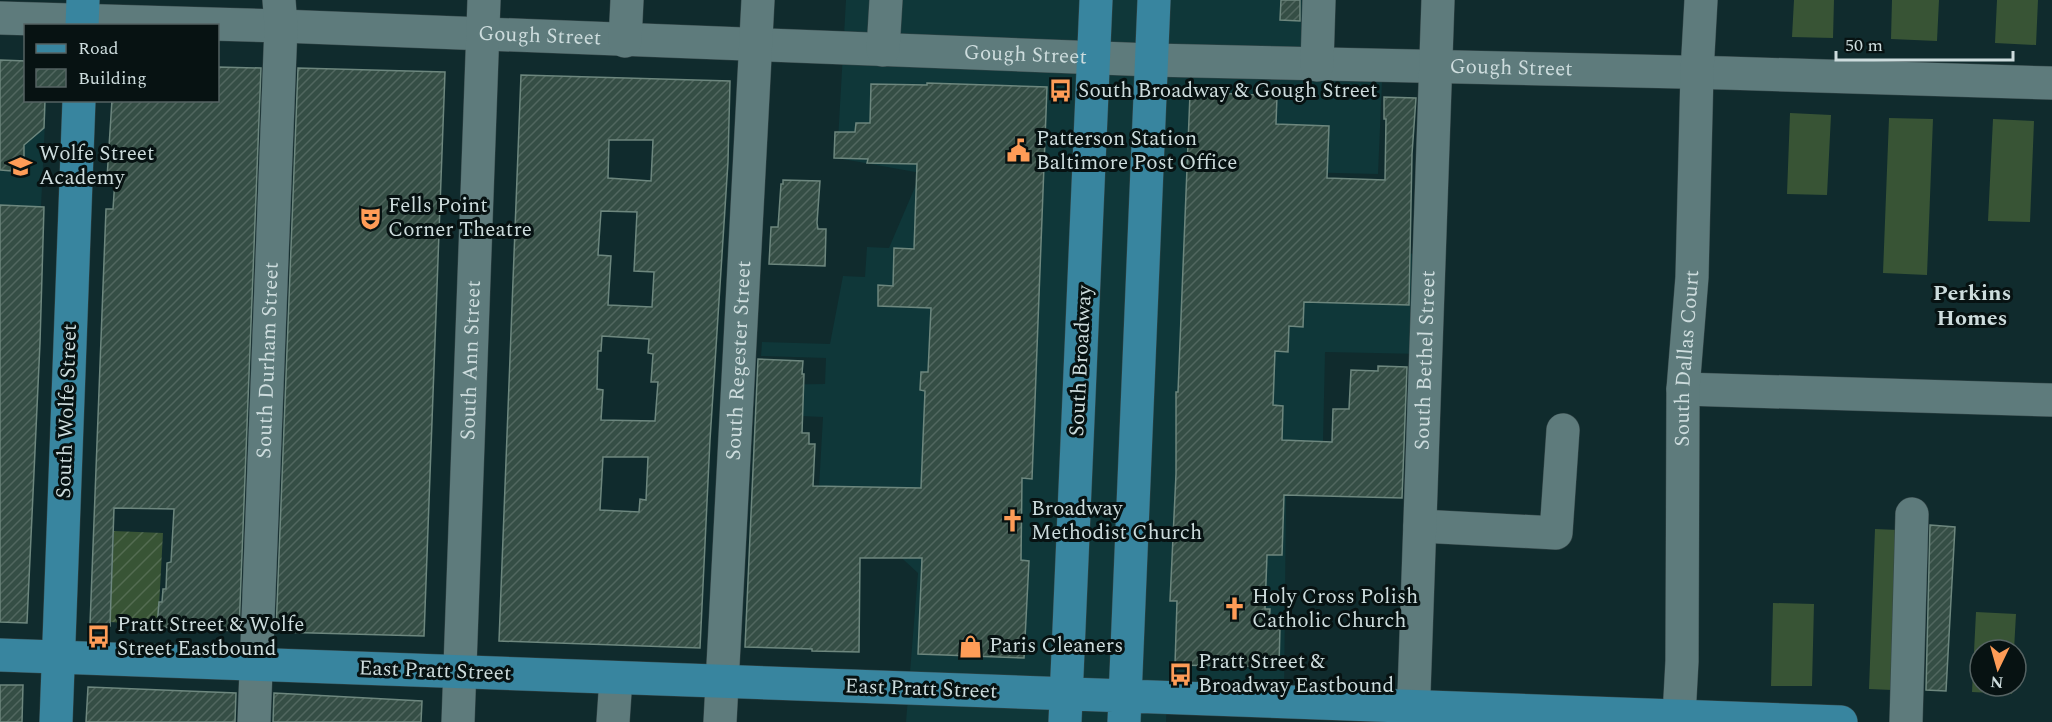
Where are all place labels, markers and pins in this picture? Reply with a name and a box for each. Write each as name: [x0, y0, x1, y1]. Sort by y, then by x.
place label: South Broadway & Gough Street: [1078, 75, 1377, 107]
bus stop icon: South Broadway & Gough Street: [1047, 78, 1073, 104]
place label: Patterson Station Baltimore Post Office: [1036, 123, 1238, 179]
place label: Wolfe Street Academy: [39, 138, 154, 194]
public building icon: Patterson Station Baltimore Post Office: [1005, 138, 1031, 164]
school or university icon: Wolfe Street Academy: [8, 153, 34, 179]
place label: Fells Point Corner Theatre: [388, 190, 532, 246]
theatre icon: Fells Point Corner Theatre: [357, 205, 383, 231]
place label: Broadway Methodist Church: [1031, 493, 1202, 549]
church icon: Broadway Methodist Church: [1000, 508, 1026, 534]
place label: Holy Cross Polish Catholic Church: [1252, 581, 1418, 637]
church icon: Holy Cross Polish Catholic Church: [1221, 596, 1247, 622]
place label: Pratt Street & Wolfe Street Eastbound: [117, 609, 304, 665]
bus stop icon: Pratt Street & Wolfe Street Eastbound: [86, 624, 112, 650]
place label: Paris Cleaners: [989, 630, 1123, 662]
shop icon: Paris Cleaners: [958, 633, 984, 659]
place label: Pratt Street & Broadway Eastbound: [1198, 646, 1394, 702]
bus stop icon: Pratt Street & Broadway Eastbound: [1167, 661, 1193, 687]

